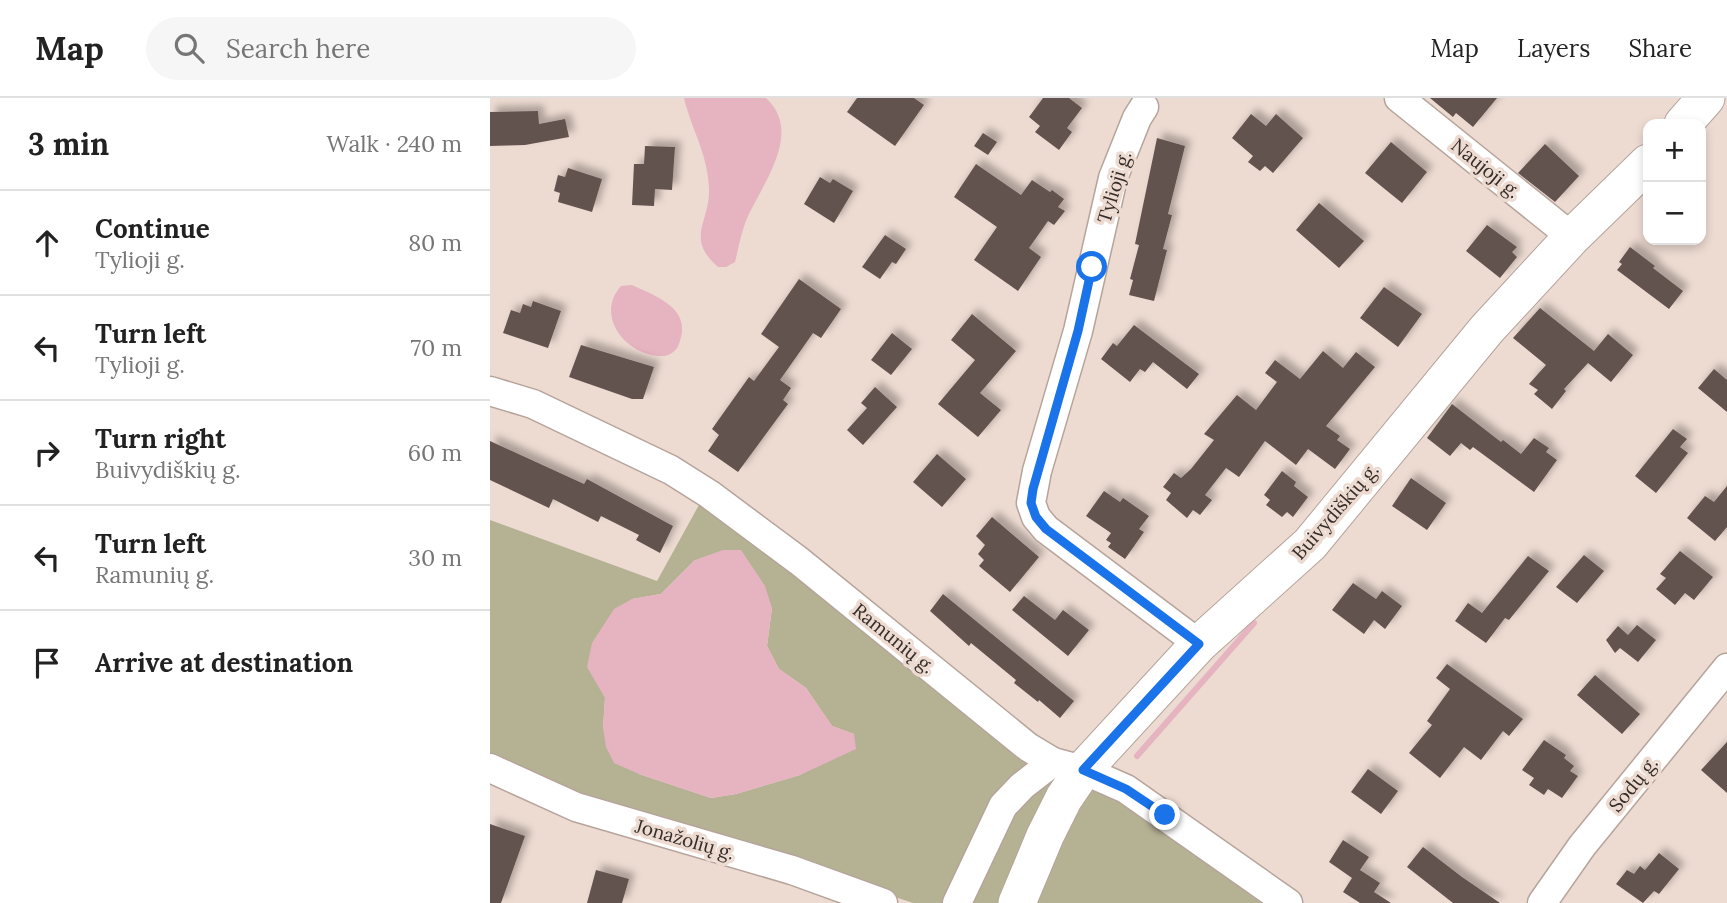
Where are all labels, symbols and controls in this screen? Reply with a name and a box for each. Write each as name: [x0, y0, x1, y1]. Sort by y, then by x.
search box: [146, 17, 636, 80]
text: Map: [35, 27, 104, 69]
icon: search: [170, 29, 208, 67]
text: Search here: [226, 32, 370, 65]
text: Map: [1430, 33, 1479, 64]
text: Layers: [1517, 33, 1590, 64]
text: Share: [1628, 33, 1692, 64]
map controls: [1643, 119, 1706, 245]
button: +: [1643, 119, 1706, 182]
text: 3 min: [28, 125, 109, 163]
text: Walk · 240 m: [326, 129, 462, 158]
street label: Naujoji g.: [1447, 133, 1525, 203]
street label: Tylioji g.: [1092, 148, 1136, 226]
button: −: [1643, 182, 1706, 245]
text: Continue: [95, 212, 210, 245]
icon: ahead: [28, 224, 66, 262]
text: 80 m: [408, 228, 462, 257]
text: Tylioji g.: [95, 245, 185, 274]
route start: [1076, 251, 1107, 282]
text: Turn left: [95, 317, 206, 350]
icon: left: [28, 329, 66, 367]
text: 70 m: [411, 333, 462, 362]
text: Tylioji g.: [95, 350, 185, 379]
text: Turn right: [95, 422, 226, 455]
icon: right: [28, 434, 66, 472]
text: 60 m: [408, 438, 462, 467]
text: Buivydiškių g.: [95, 455, 241, 484]
street label: Buivydiškių g.: [1286, 458, 1384, 564]
text: Turn left: [95, 527, 206, 560]
icon: left: [28, 539, 66, 577]
text: 30 m: [408, 543, 462, 572]
text: Ramunių g.: [95, 560, 214, 589]
street label: Ramunių g.: [848, 598, 940, 678]
icon: arrive: [28, 644, 66, 682]
text: Arrive at destination: [95, 646, 353, 679]
street label: Sodų g.: [1603, 751, 1663, 817]
route end: [1149, 799, 1180, 830]
street label: Jonažolių g.: [632, 813, 737, 865]

